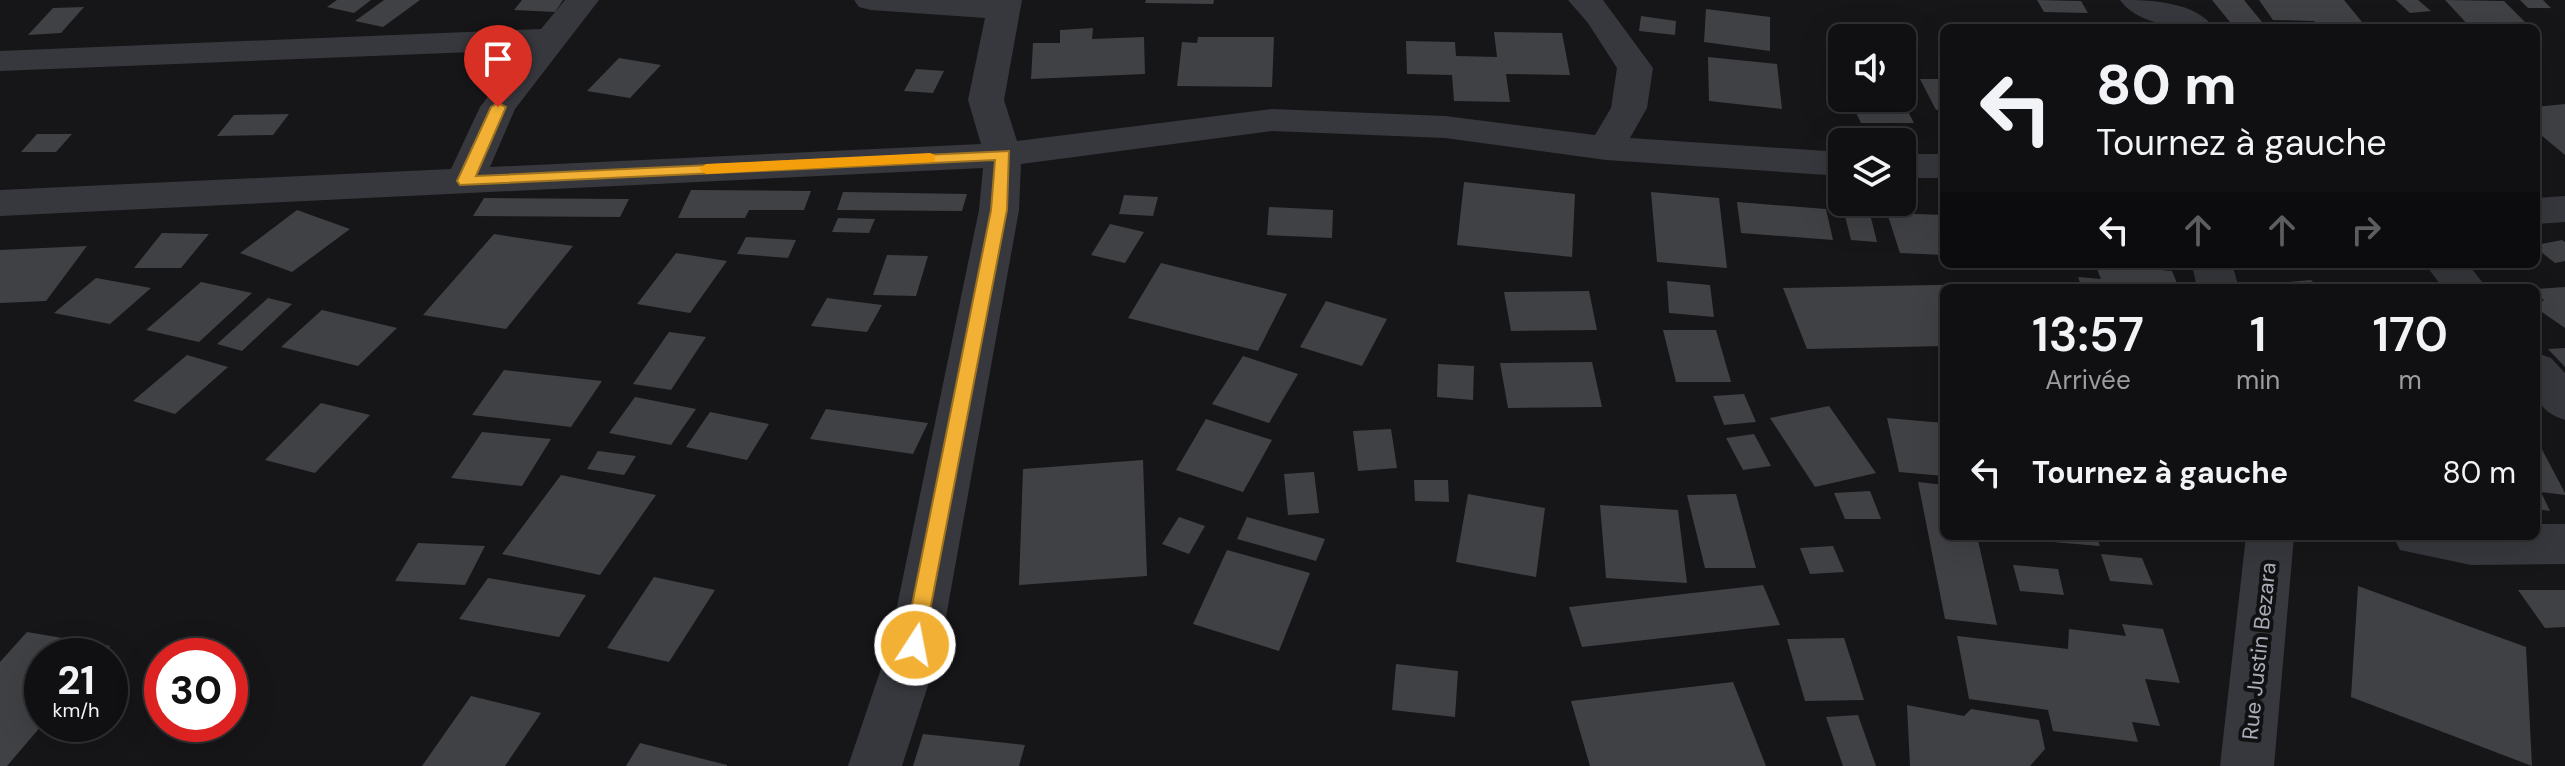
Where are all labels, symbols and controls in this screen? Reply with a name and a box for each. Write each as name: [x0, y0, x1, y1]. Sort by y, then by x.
map controls: [1828, 24, 1916, 216]
button: sound: [1828, 24, 1916, 112]
pin: [464, 25, 532, 107]
icon: arrive: [476, 37, 520, 81]
text: 80 m: [2096, 48, 2237, 121]
icon: left: [1964, 56, 2068, 160]
text: Tournez à gauche: [2096, 119, 2387, 166]
button: layers: [1828, 128, 1916, 216]
icon: left: [2092, 208, 2136, 252]
icon: ahead: [2176, 208, 2220, 252]
icon: ahead: [2260, 208, 2304, 252]
icon: right: [2344, 208, 2388, 252]
text: 13:57: [2032, 303, 2144, 366]
text: 1: [2250, 303, 2267, 366]
text: 170: [2372, 303, 2448, 366]
text: Arrivée: [2045, 363, 2131, 397]
text: min: [2236, 363, 2280, 397]
text: m: [2399, 363, 2422, 397]
icon: left: [1964, 450, 2008, 494]
text: Tournez à gauche: [2032, 453, 2288, 492]
text: 80 m: [2443, 453, 2516, 492]
street label: Rue Justin Bezara: [2235, 561, 2283, 741]
position arrow: [873, 603, 957, 687]
speed limit sign: 30: [144, 638, 248, 742]
text: 21: [57, 654, 95, 706]
text: km/h: [52, 697, 100, 723]

